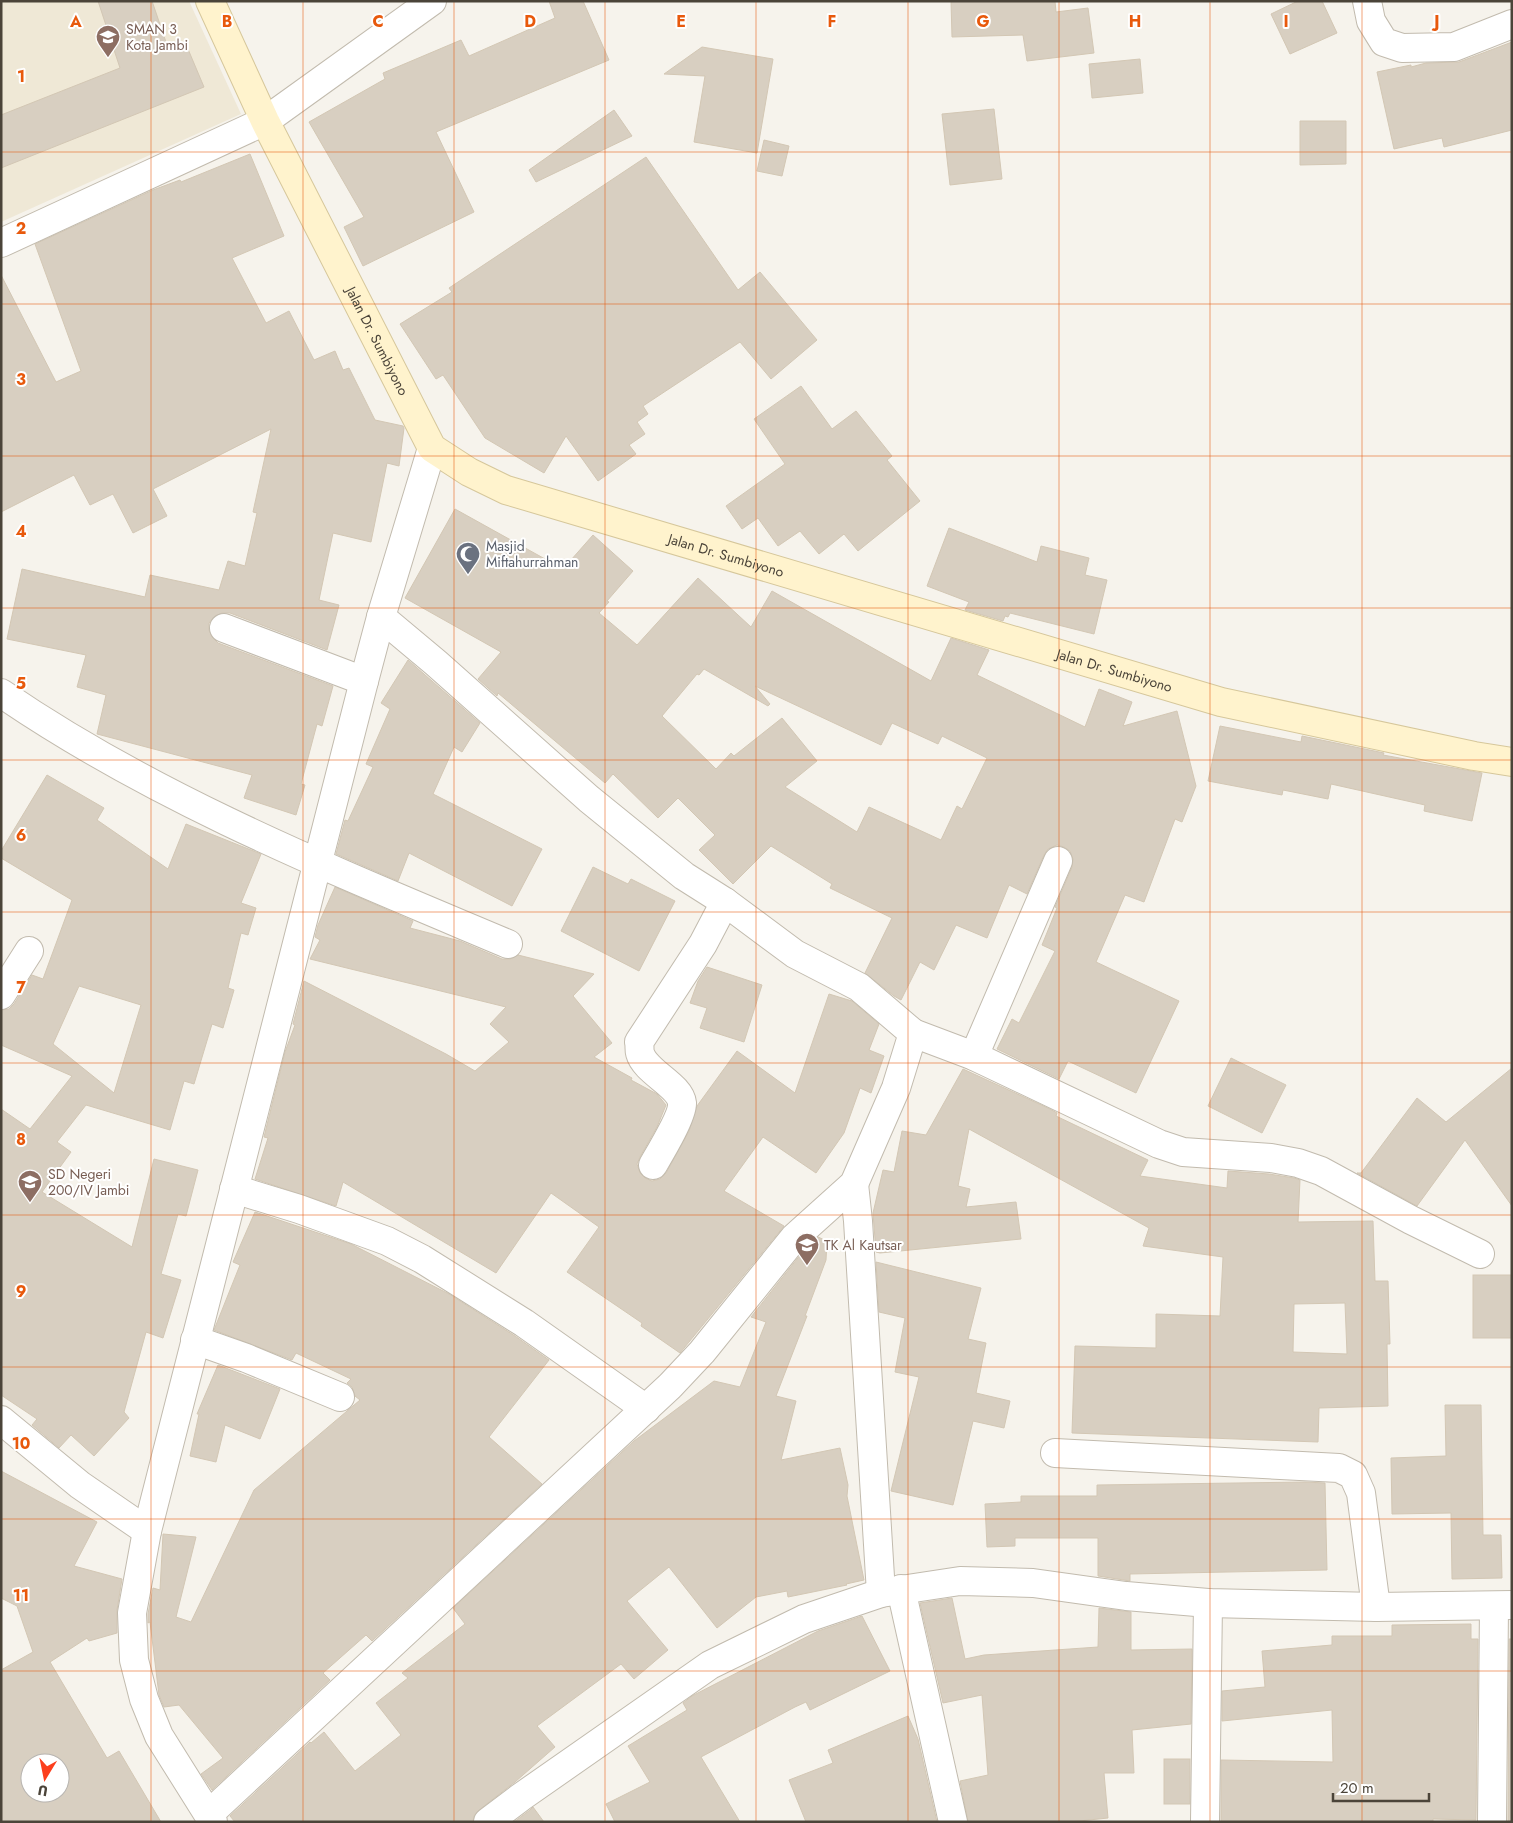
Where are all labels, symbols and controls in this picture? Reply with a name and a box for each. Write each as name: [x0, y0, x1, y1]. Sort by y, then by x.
text: A: [69, 10, 82, 33]
text: B: [222, 10, 232, 33]
text: C: [372, 10, 384, 33]
text: D: [524, 10, 536, 33]
text: E: [676, 10, 686, 33]
text: F: [828, 10, 836, 33]
text: G: [976, 10, 990, 33]
text: H: [1129, 10, 1141, 33]
text: I: [1283, 10, 1289, 33]
text: J: [1431, 10, 1440, 33]
place label: SMAN 3 Kota Jambi: [126, 19, 188, 55]
school or university icon: SMAN 3 Kota Jambi: [95, 24, 121, 58]
text: 1: [17, 65, 25, 88]
text: 2: [16, 217, 26, 240]
street label: Jalan Dr. Sumbiyono: [340, 281, 414, 399]
text: 3: [16, 368, 26, 391]
text: 4: [15, 520, 27, 543]
street label: Jalan Dr. Sumbiyono: [664, 528, 787, 582]
place label: Masjid Miftahurrahman: [486, 536, 578, 572]
mosque icon: Masjid Miftahurrahman: [455, 541, 481, 575]
street label: Jalan Dr. Sumbiyono: [1052, 643, 1175, 697]
text: 5: [16, 672, 26, 695]
text: 6: [16, 824, 26, 847]
text: 7: [16, 976, 26, 999]
text: 8: [16, 1128, 26, 1151]
place label: SD Negeri 200/IV Jambi: [48, 1164, 129, 1200]
school or university icon: SD Negeri 200/IV Jambi: [17, 1169, 43, 1203]
school or university icon: TK Al Kautsar: [794, 1232, 820, 1266]
place label: TK Al Kautsar: [824, 1235, 902, 1255]
text: 9: [16, 1280, 26, 1303]
text: 10: [12, 1432, 30, 1455]
text: 11: [13, 1584, 29, 1607]
north arrow: [20, 1753, 70, 1803]
scale bar: [1333, 1770, 1429, 1802]
text: 20 m: [1340, 1777, 1374, 1799]
text: U: [36, 1780, 49, 1802]

